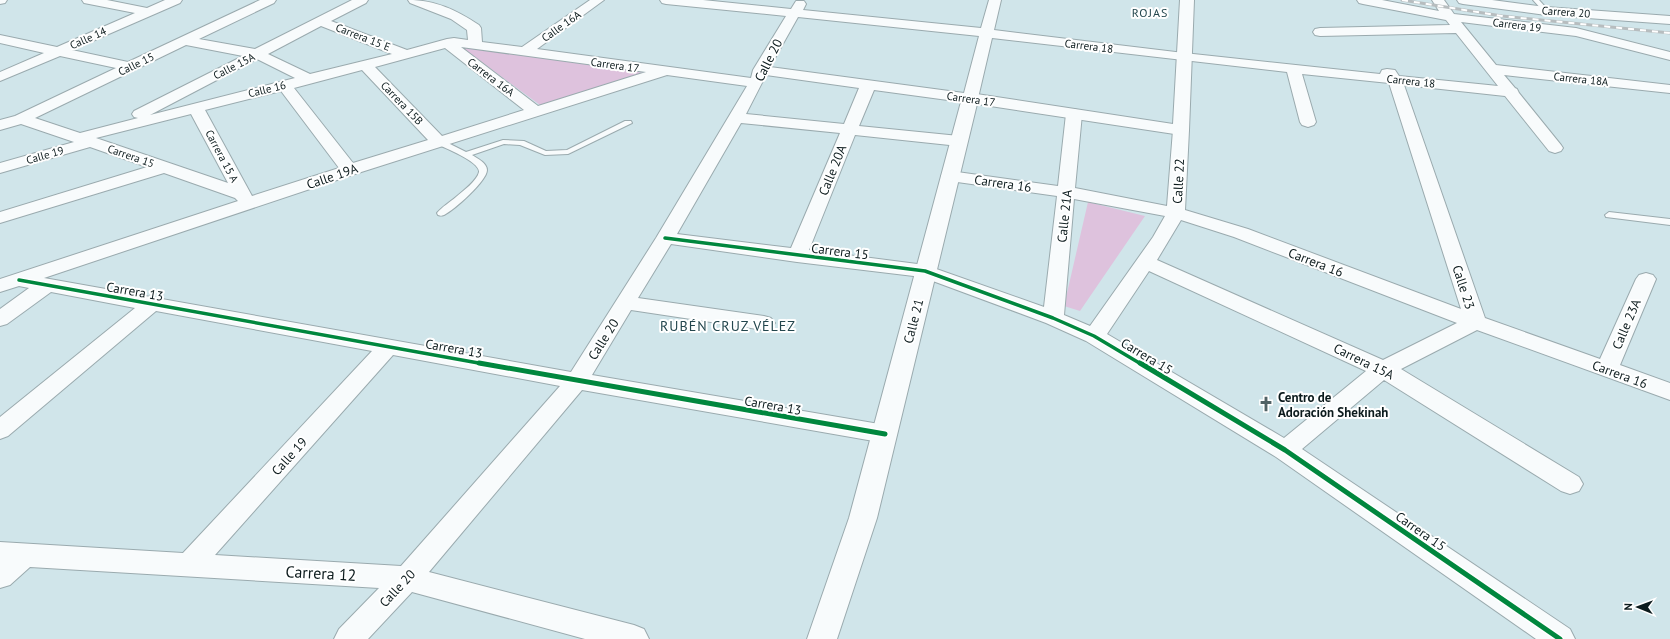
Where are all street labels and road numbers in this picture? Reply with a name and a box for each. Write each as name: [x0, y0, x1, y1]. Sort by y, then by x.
street label: Carrera 20: [1541, 3, 1591, 21]
street label: Calle 16A: [539, 7, 584, 45]
street label: Carrera 19: [1492, 15, 1542, 35]
street label: Carrera 15 E: [334, 20, 392, 54]
street label: Calle 14: [68, 24, 108, 52]
street label: Calle 20: [751, 36, 786, 84]
street label: Carrera 18: [1064, 36, 1114, 56]
street label: Calle 15: [116, 49, 156, 79]
street label: Calle 15A: [211, 49, 258, 82]
street label: Carrera 16A: [465, 55, 518, 100]
street label: Carrera 17: [590, 55, 640, 75]
street label: Carrera 18A: [1553, 69, 1610, 89]
street label: Carrera 18: [1386, 71, 1436, 91]
street label: Calle 16: [247, 78, 287, 100]
street label: Carrera 15B: [378, 78, 426, 128]
street label: Carrera 17: [946, 89, 996, 109]
street label: Carrera 15 A: [202, 127, 242, 185]
street label: Carrera 15: [106, 141, 156, 171]
street label: Calle 20A: [815, 142, 850, 198]
street label: Calle 19: [25, 143, 65, 167]
street label: Calle 22: [1169, 158, 1188, 204]
street label: Calle 19A: [304, 160, 360, 193]
street label: Carrera 16: [973, 171, 1033, 196]
street label: Calle 21A: [1053, 188, 1076, 243]
street label: Carrera 15: [810, 240, 870, 263]
street label: Carrera 16: [1286, 244, 1346, 281]
street label: Calle 23: [1448, 263, 1479, 311]
street label: Carrera 13: [105, 278, 165, 305]
street label: Calle 23A: [1608, 296, 1645, 352]
street label: Calle 21: [900, 297, 927, 345]
street label: Calle 20: [584, 315, 623, 363]
street label: Carrera 15: [1118, 334, 1176, 379]
street label: Carrera 13: [424, 335, 484, 362]
street label: Carrera 15A: [1331, 340, 1397, 384]
street label: Carrera 16: [1590, 357, 1650, 392]
street label: Carrera 13: [743, 392, 803, 419]
street label: Calle 19: [268, 434, 311, 479]
street label: Carrera 15: [1392, 508, 1449, 555]
street label: Carrera 12: [285, 561, 357, 585]
street label: Calle 20: [376, 566, 419, 611]

